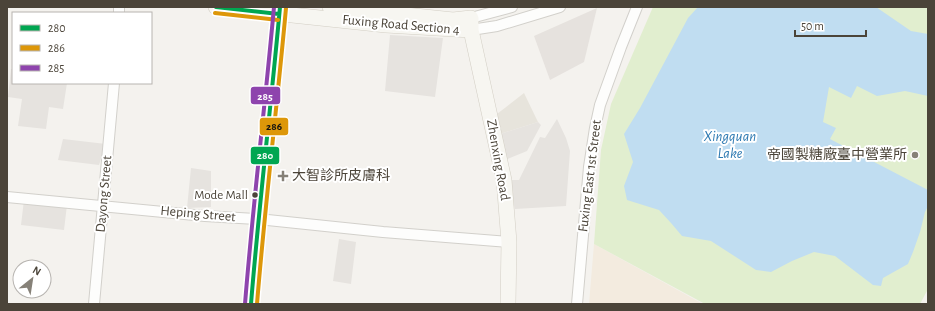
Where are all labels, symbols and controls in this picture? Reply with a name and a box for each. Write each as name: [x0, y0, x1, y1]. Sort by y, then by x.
legend: [12, 12, 152, 84]
scale bar: [795, 12, 866, 38]
street label: Fuxing Road Section 4: [342, 13, 460, 37]
text: 50 m: [801, 20, 824, 32]
text: 280: [48, 22, 65, 34]
text: 286: [48, 42, 65, 54]
text: 285: [48, 62, 64, 74]
line badge: 285: [250, 86, 281, 105]
text: 285: [257, 91, 273, 102]
line badge: 286: [259, 117, 289, 136]
street label: Zhenxing Road: [484, 118, 512, 202]
street label: Fuxing East 1st Street: [576, 119, 604, 233]
text: 286: [266, 121, 282, 132]
water label: Xingquan Lake: [703, 129, 756, 161]
line badge: 280: [250, 146, 280, 165]
place label: 帝國製糖廠臺中營業所: [767, 146, 907, 162]
text: 280: [257, 150, 273, 161]
marker: 帝國製糖廠臺中營業所: [910, 150, 920, 160]
street label: Dayong Street: [94, 154, 114, 233]
place label: 大智診所皮膚科: [292, 167, 390, 183]
marker: 大智診所皮膚科: [277, 170, 289, 182]
place label: Mode Mall: [194, 189, 248, 202]
marker: Mode Mall: [250, 190, 260, 200]
street label: Heping Street: [160, 204, 237, 224]
north arrow: [12, 259, 52, 299]
text: N: [31, 264, 43, 277]

